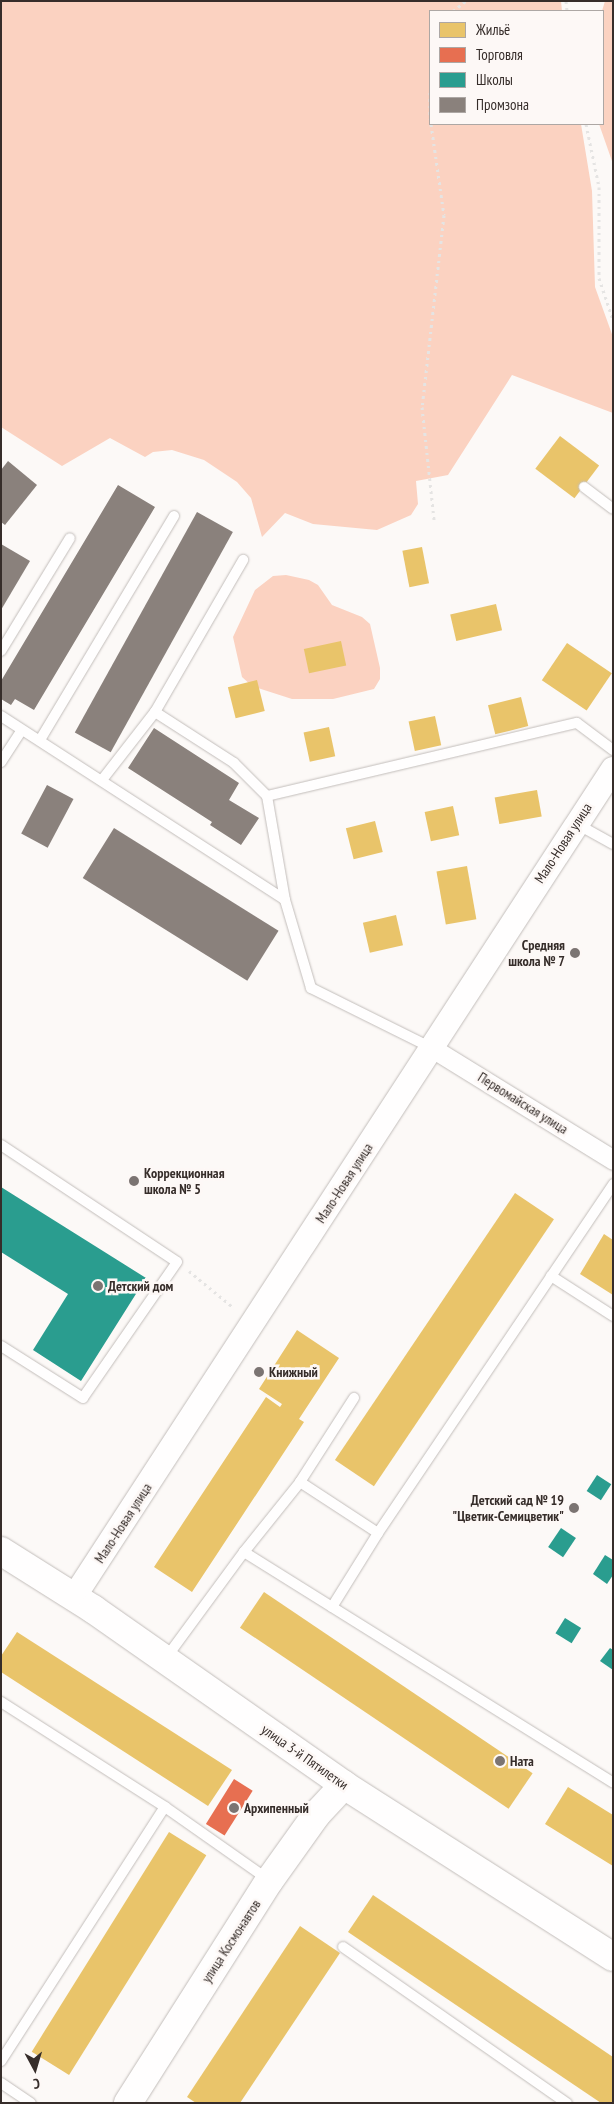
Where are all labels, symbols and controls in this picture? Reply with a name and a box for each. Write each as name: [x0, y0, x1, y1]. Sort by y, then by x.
legend: [429, 10, 604, 125]
text: Жильё: [476, 20, 510, 39]
text: Торговля: [476, 45, 523, 64]
text: Школы: [476, 70, 513, 89]
text: Промзона: [476, 95, 529, 114]
street label: Мало-Новая улица: [531, 800, 595, 886]
place label: Средняя школа № 7: [508, 937, 565, 970]
marker: Средняя школа № 7: [569, 947, 581, 959]
street label: Первомайская улица: [475, 1069, 571, 1137]
street label: Мало-Новая улица: [312, 1140, 376, 1226]
place label: Коррекционная школа № 5: [144, 1165, 225, 1198]
marker: Коррекционная школа № 5: [128, 1175, 140, 1187]
place label: Детский дом: [108, 1278, 173, 1294]
marker: Детский дом: [92, 1280, 104, 1292]
place label: Книжный: [269, 1364, 318, 1380]
marker: Книжный: [253, 1366, 265, 1378]
street label: Мало-Новая улица: [91, 1480, 155, 1566]
place label: Детский сад № 19 "Цветик-Семицветик": [452, 1492, 564, 1524]
marker: Детский сад № 19 "Цветик-Семицветик": [568, 1502, 580, 1514]
street label: улица 3-й Пятилетки: [258, 1721, 352, 1793]
place label: Ната: [510, 1753, 534, 1769]
marker: Ната: [494, 1755, 506, 1767]
place label: Архипенный: [244, 1800, 309, 1816]
marker: Архипенный: [228, 1802, 240, 1814]
street label: улица Космонавтов: [198, 1896, 264, 1986]
north arrow: [10, 2044, 60, 2094]
text: С: [32, 2075, 41, 2093]

